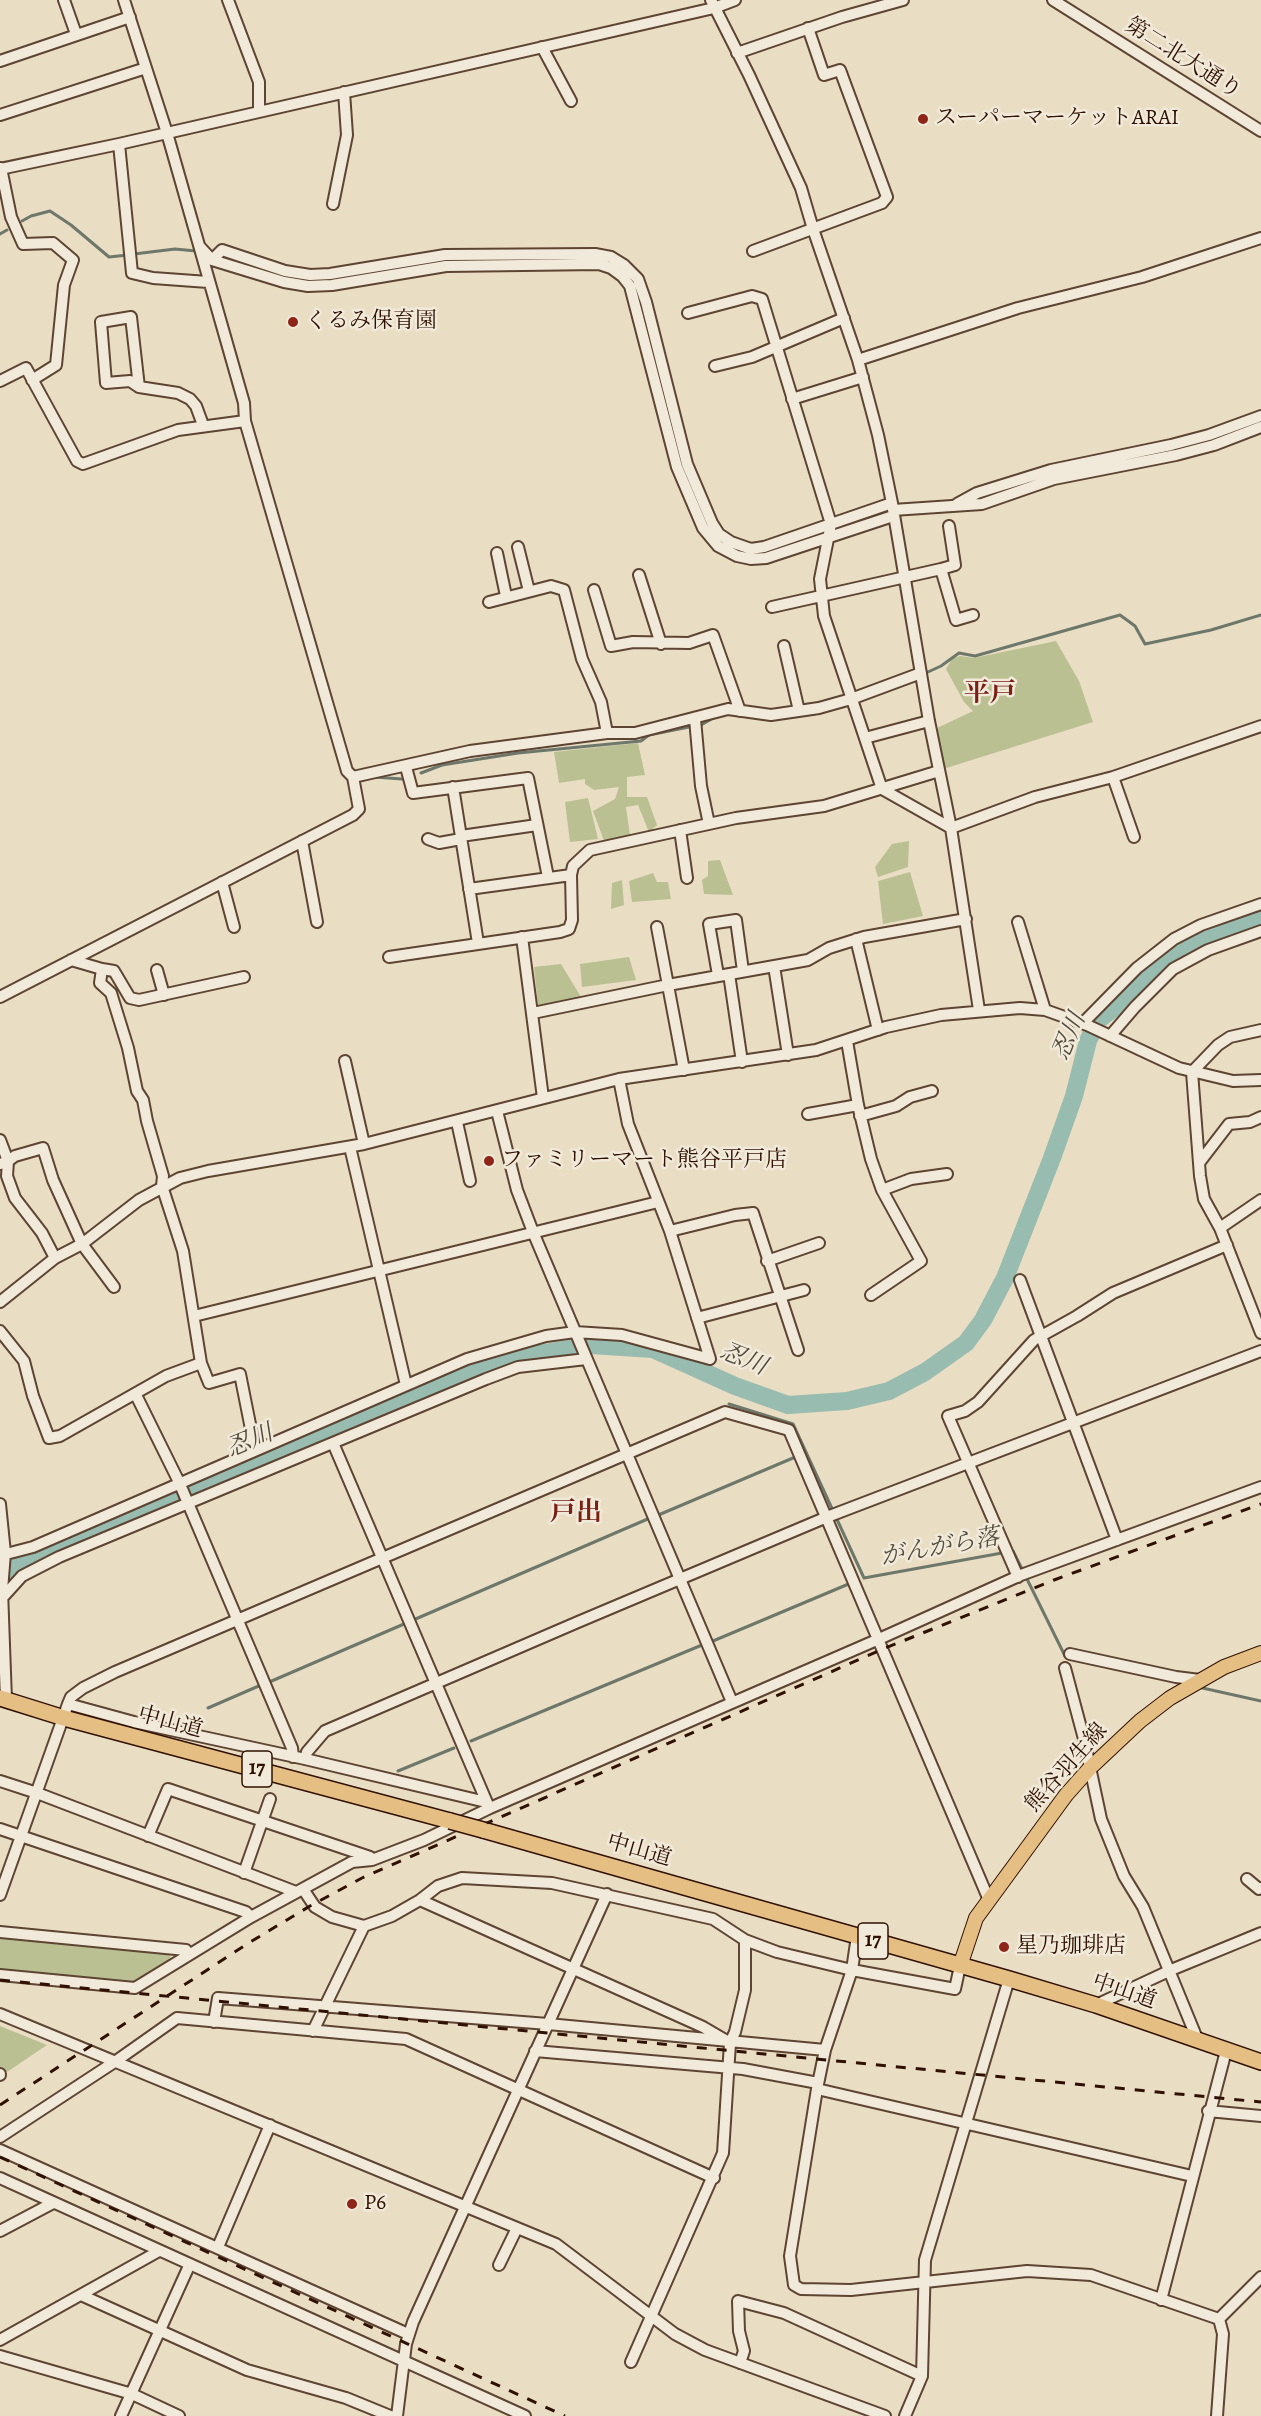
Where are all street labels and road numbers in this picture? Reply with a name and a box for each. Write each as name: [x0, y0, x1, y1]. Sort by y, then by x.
street label: 第二北大通り: [1120, 13, 1246, 105]
street label: 中山道: [135, 1702, 205, 1744]
street label: 熊谷羽生線: [1020, 1718, 1114, 1818]
road number: 17: [242, 1751, 272, 1787]
street label: 中山道: [604, 1829, 674, 1873]
road number: 17: [858, 1923, 888, 1959]
street label: 中山道: [1089, 1969, 1159, 2015]

